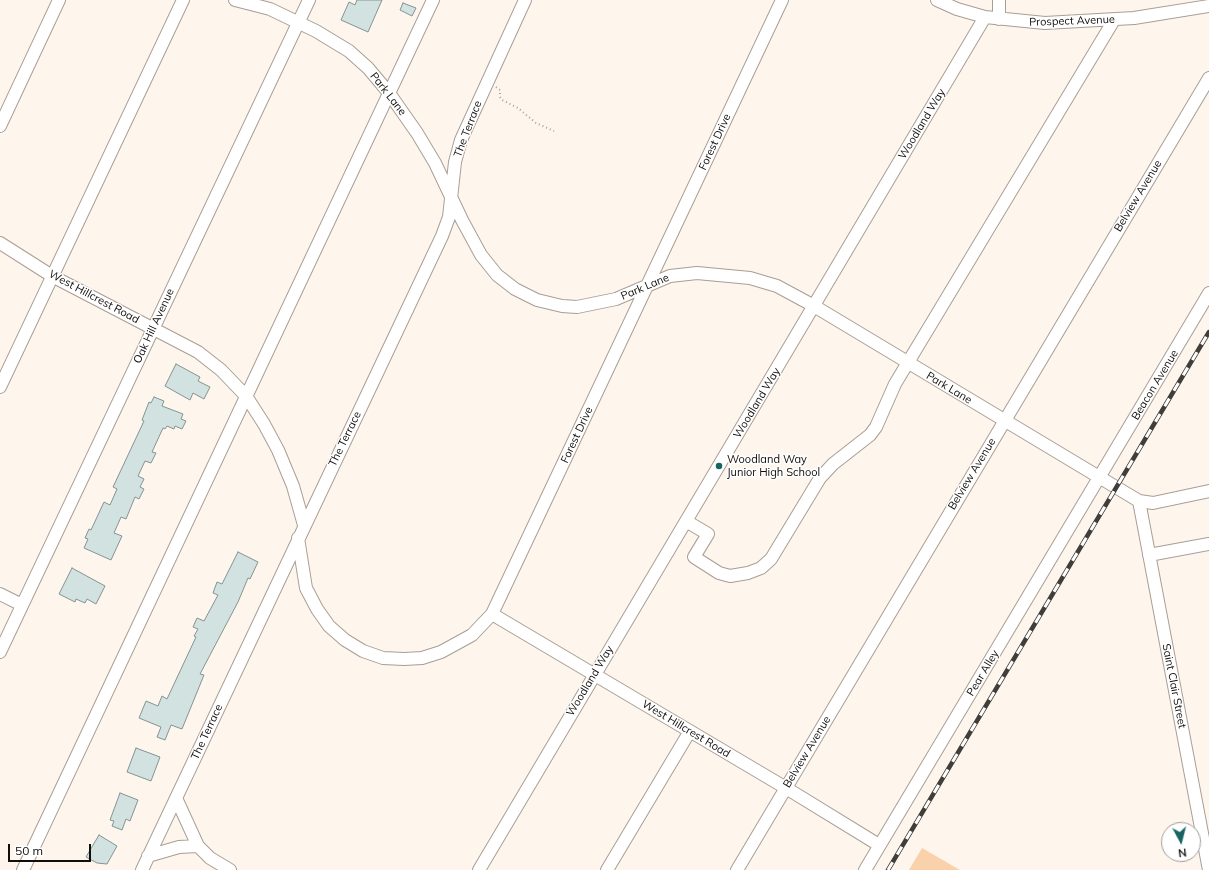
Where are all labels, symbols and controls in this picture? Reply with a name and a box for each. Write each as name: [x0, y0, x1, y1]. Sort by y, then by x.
street label: Prospect Avenue: [1029, 13, 1115, 29]
street label: Park Lane: [367, 70, 409, 118]
street label: Woodland Way: [896, 86, 948, 162]
street label: The Terrace: [451, 99, 485, 159]
street label: Forest Drive: [696, 112, 734, 172]
street label: Belview Avenue: [1111, 158, 1165, 234]
street label: West Hillcrest Road: [47, 268, 141, 326]
street label: Park Lane: [619, 271, 671, 303]
street label: Oak Hill Avenue: [131, 286, 177, 366]
street label: Beacon Avenue: [1129, 348, 1181, 422]
street label: Woodland Way: [731, 365, 783, 441]
street label: Park Lane: [924, 369, 974, 407]
street label: Forest Drive: [558, 405, 596, 465]
street label: The Terrace: [326, 409, 364, 469]
street label: Belview Avenue: [945, 436, 999, 512]
place label: Woodland Way Junior High School: [727, 453, 820, 479]
marker: Woodland Way Junior High School: [714, 461, 724, 471]
street label: Woodland Way: [564, 643, 616, 719]
street label: Saint Clair Street: [1159, 643, 1189, 729]
street label: Pear Alley: [964, 648, 1002, 698]
street label: West Hillcrest Road: [640, 697, 732, 761]
street label: The Terrace: [188, 702, 226, 762]
street label: Belview Avenue: [780, 714, 834, 790]
north arrow: [1161, 822, 1201, 862]
scale bar: [10, 836, 93, 862]
text: 50 m: [15, 843, 43, 858]
text: N: [1177, 845, 1187, 860]

